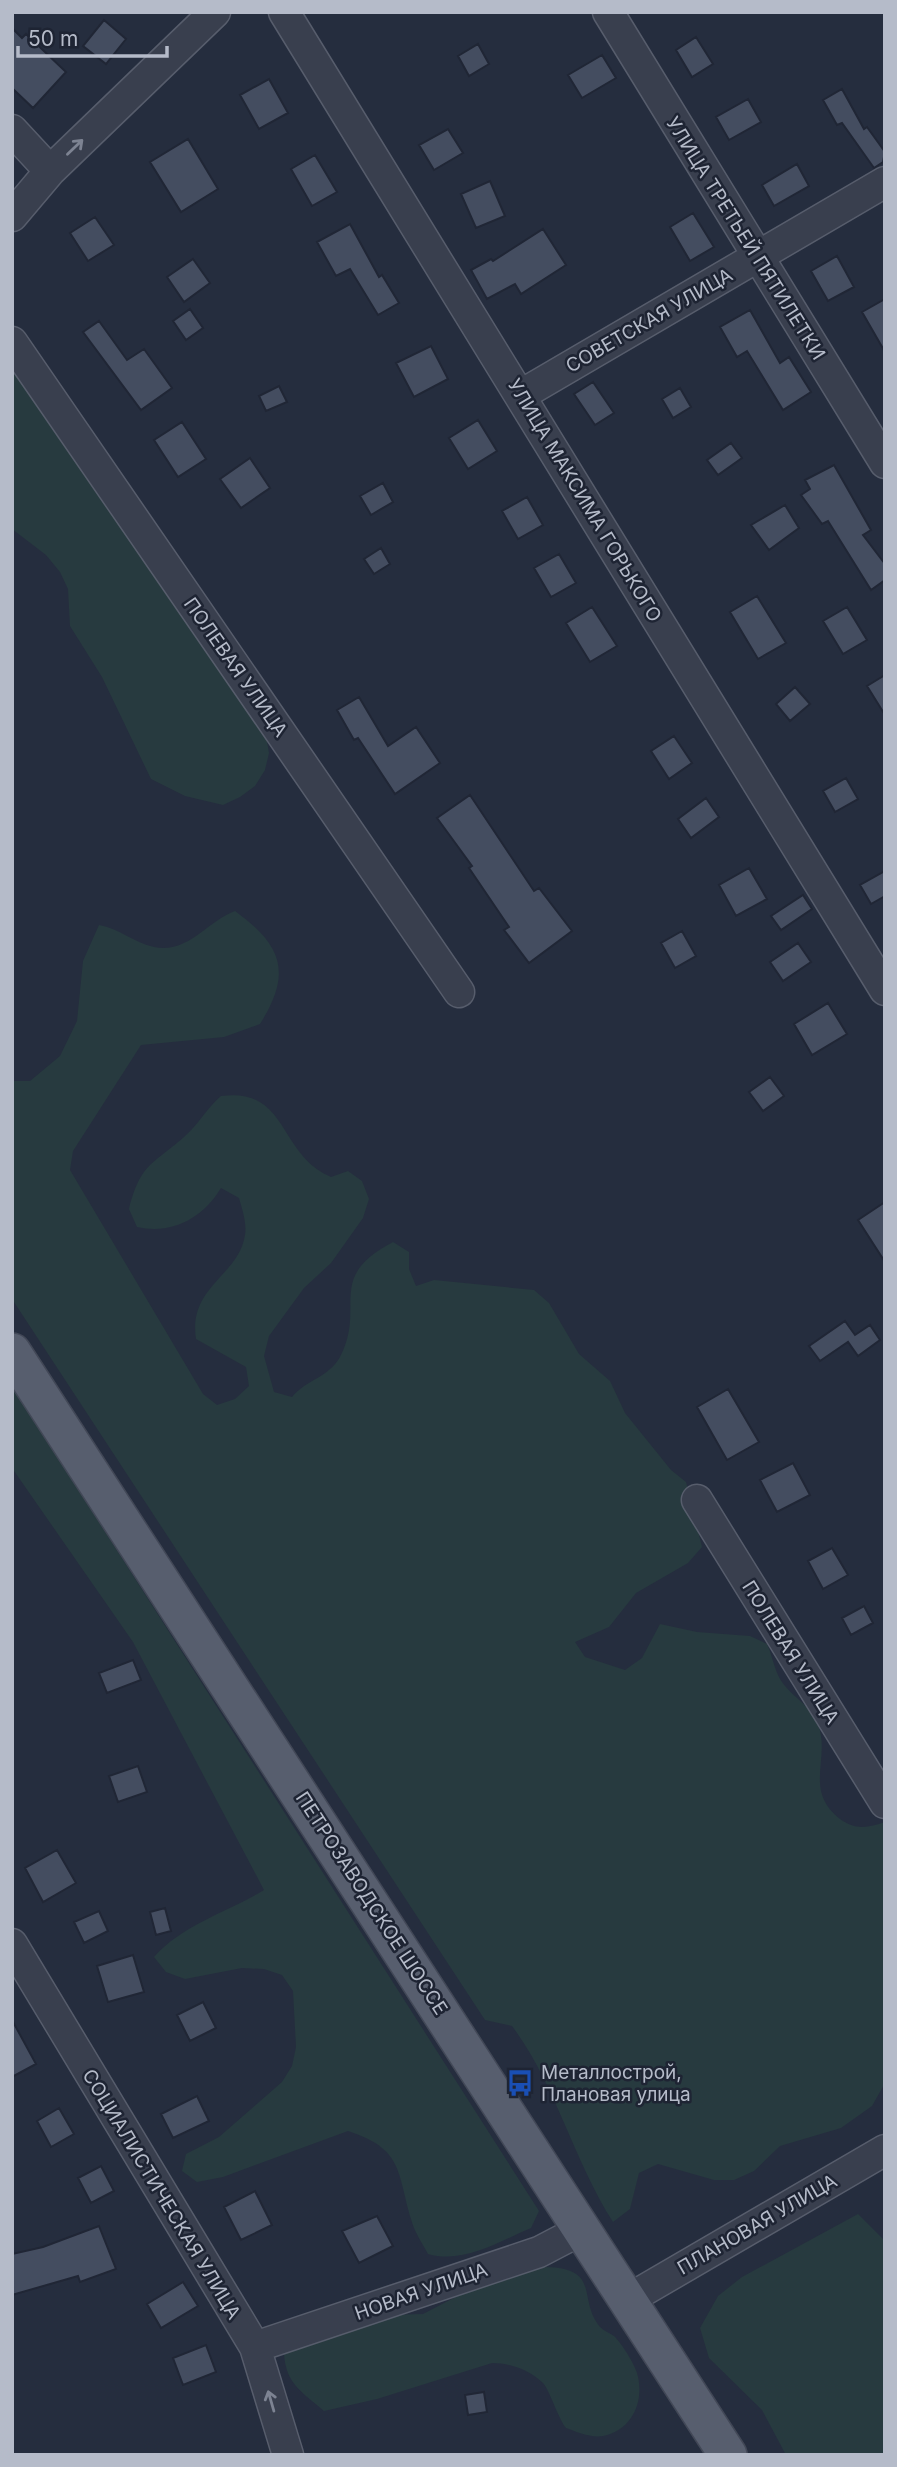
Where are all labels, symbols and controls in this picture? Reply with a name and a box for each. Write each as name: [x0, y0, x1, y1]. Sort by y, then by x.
scale bar: [18, 14, 166, 58]
text: 50 m: [28, 26, 78, 51]
street label: УЛИЦА ТРЕТЬЕЙ ПЯТИЛЕТКИ: [661, 112, 831, 364]
one-way arrow: [66, 139, 83, 156]
street label: СОВЕТСКАЯ УЛИЦА: [562, 263, 737, 378]
street label: УЛИЦА МАКСИМА ГОРЬКОГО: [503, 374, 667, 626]
street label: ПОЛЕВАЯ УЛИЦА: [179, 593, 292, 741]
street label: ПОЛЕВАЯ УЛИЦА: [737, 1576, 844, 1728]
street label: ПЕТРОЗАВОДСКОЕ ШОССЕ: [291, 1788, 452, 2019]
place label: Металлострой, Плановая улица: [541, 2061, 691, 2106]
street label: СОЦИАЛИСТИЧЕСКАЯ УЛИЦА: [78, 2065, 246, 2324]
bus stop icon: Металлострой, Плановая улица: [505, 2068, 535, 2098]
street label: ПЛАНОВАЯ УЛИЦА: [673, 2169, 841, 2280]
street label: НОВАЯ УЛИЦА: [352, 2258, 491, 2325]
one-way arrow: [264, 2390, 277, 2412]

